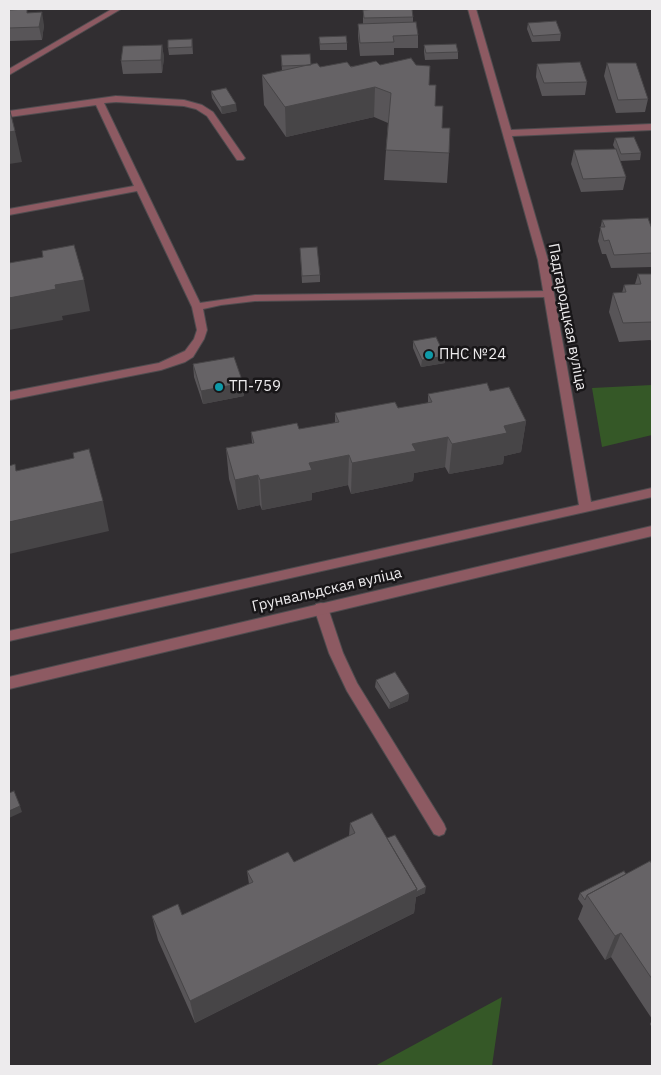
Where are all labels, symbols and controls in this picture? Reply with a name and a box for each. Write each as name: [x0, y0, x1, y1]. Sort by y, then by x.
street label: Падгародцкая вуліца: [544, 242, 590, 392]
place label: ПНС №24: [439, 346, 506, 364]
marker: ПНС №24: [423, 349, 435, 361]
place label: ТП-759: [229, 378, 281, 396]
marker: ТП-759: [213, 381, 225, 393]
street label: Грунвальдская вуліца: [250, 564, 404, 616]

